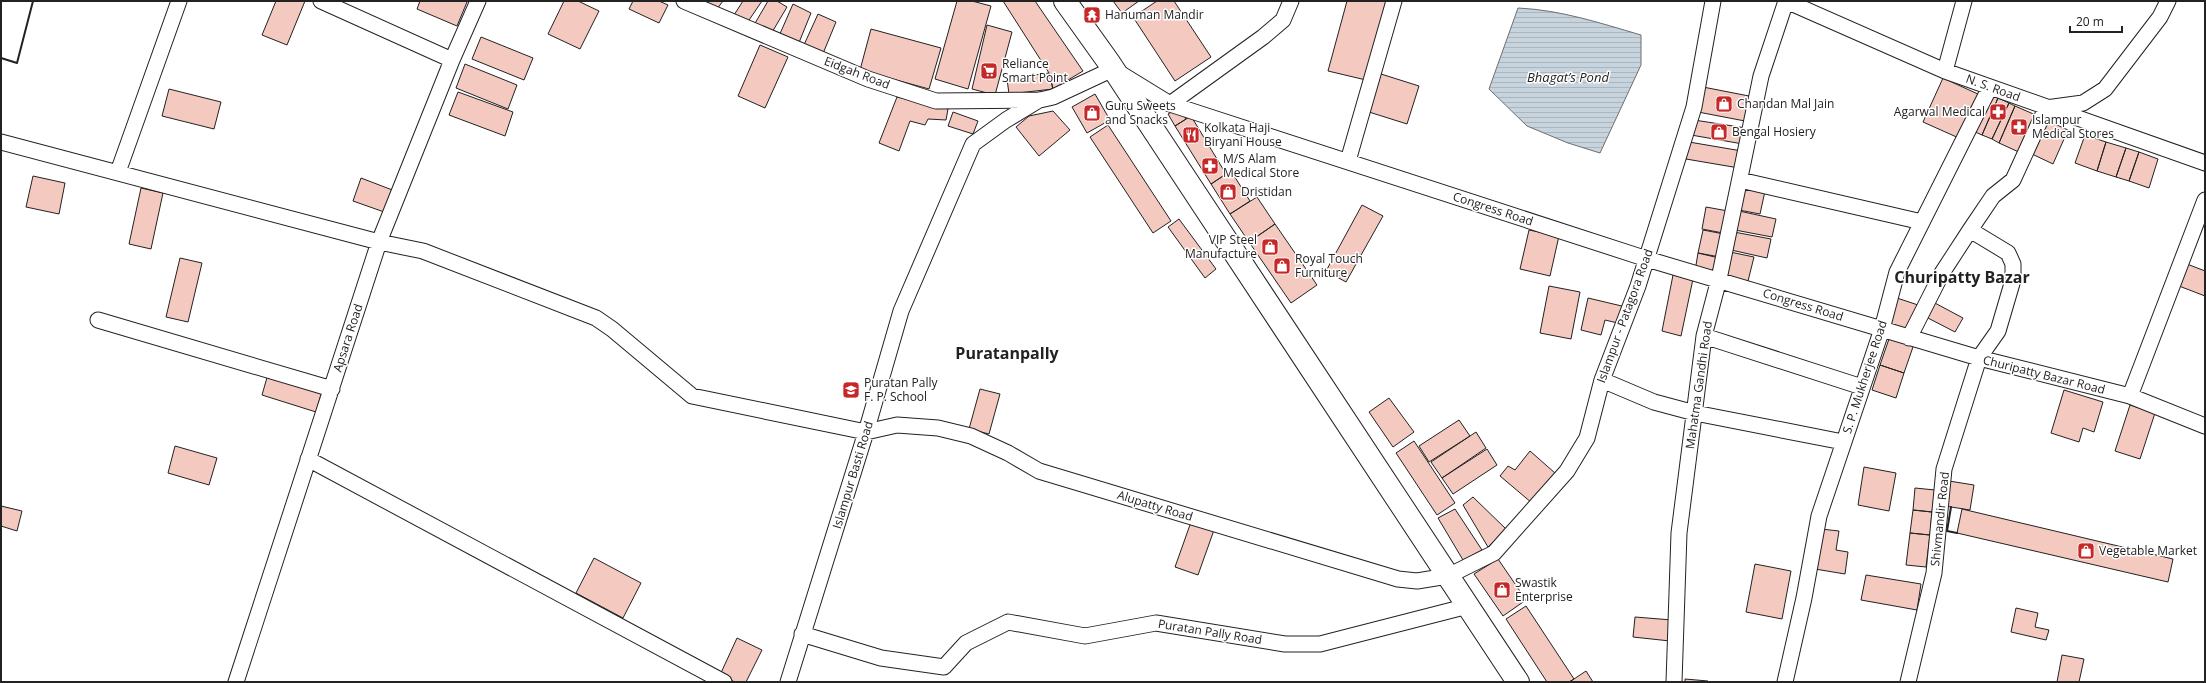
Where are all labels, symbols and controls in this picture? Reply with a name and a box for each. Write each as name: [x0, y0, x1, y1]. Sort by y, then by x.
temple icon: Hanuman Mandir: [1082, 5, 1102, 25]
place label: Hanuman Mandir: [1105, 6, 1204, 23]
scale bar: [2070, 8, 2122, 34]
text: 20 m: [2076, 13, 2104, 30]
street label: Eidgah Road: [822, 52, 893, 93]
place label: Reliance Smart Point: [1002, 55, 1068, 86]
supermarket icon: Reliance Smart Point: [979, 61, 999, 81]
water label: Bhagat’s Pond: [1527, 68, 1609, 86]
street label: N. S. Road: [1964, 70, 2023, 105]
shop icon: Chandan Mal Jain: [1714, 94, 1734, 114]
place label: Chandan Mal Jain: [1737, 95, 1834, 112]
place label: Guru Sweets and Snacks: [1105, 97, 1176, 128]
pharmacy icon: Agarwal Medical: [1988, 102, 2008, 122]
shop icon: Guru Sweets and Snacks: [1082, 103, 1102, 123]
place label: Agarwal Medical: [1894, 103, 1985, 120]
place label: Islampur Medical Stores: [2032, 111, 2114, 142]
pharmacy icon: Islampur Medical Stores: [2009, 117, 2029, 137]
place label: Kolkata Haji Biryani House: [1204, 119, 1282, 150]
shop icon: Bengal Hosiery: [1709, 122, 1729, 142]
place label: Bengal Hosiery: [1732, 123, 1817, 140]
restaurant icon: Kolkata Haji Biryani House: [1181, 125, 1201, 145]
place label: M/S Alam Medical Store: [1223, 150, 1299, 181]
pharmacy icon: M/S Alam Medical Store: [1200, 156, 1220, 176]
shop icon: Dristidan: [1218, 182, 1238, 202]
place label: Dristidan: [1241, 183, 1292, 200]
street label: Congress Road: [1451, 188, 1535, 230]
place label: VIP Steel Manufacture: [1185, 231, 1257, 262]
shop icon: VIP Steel Manufacture: [1260, 237, 1280, 257]
street label: Islampur - Patagora Road: [1592, 246, 1657, 385]
place label: Royal Touch Furniture: [1295, 250, 1363, 281]
shop icon: Royal Touch Furniture: [1272, 256, 1292, 276]
district label: Churipatty Bazar: [1894, 266, 2030, 288]
street label: Congress Road: [1761, 284, 1846, 325]
street label: Apsara Road: [329, 302, 367, 374]
street label: S. P. Mukherjee Road: [1838, 318, 1891, 436]
street label: Mahatma Gandhi Road: [1681, 320, 1716, 450]
district label: Puratanpally: [955, 342, 1060, 364]
street label: Churipatty Bazar Road: [1981, 351, 2107, 398]
place label: Puratan Pally F. P. School: [864, 374, 939, 405]
school or university icon: Puratan Pally F. P. School: [841, 380, 861, 400]
street label: Islampur Basti Road: [828, 419, 877, 531]
street label: Shivmandir Road: [1926, 471, 1953, 567]
street label: Alupatty Road: [1115, 486, 1195, 525]
shop icon: Vegetable Market: [2076, 541, 2096, 561]
place label: Vegetable Market: [2099, 542, 2197, 559]
place label: Swastik Enterprise: [1515, 574, 1573, 605]
shop icon: Swastik Enterprise: [1492, 580, 1512, 600]
street label: Puratan Pally Road: [1157, 615, 1263, 648]

